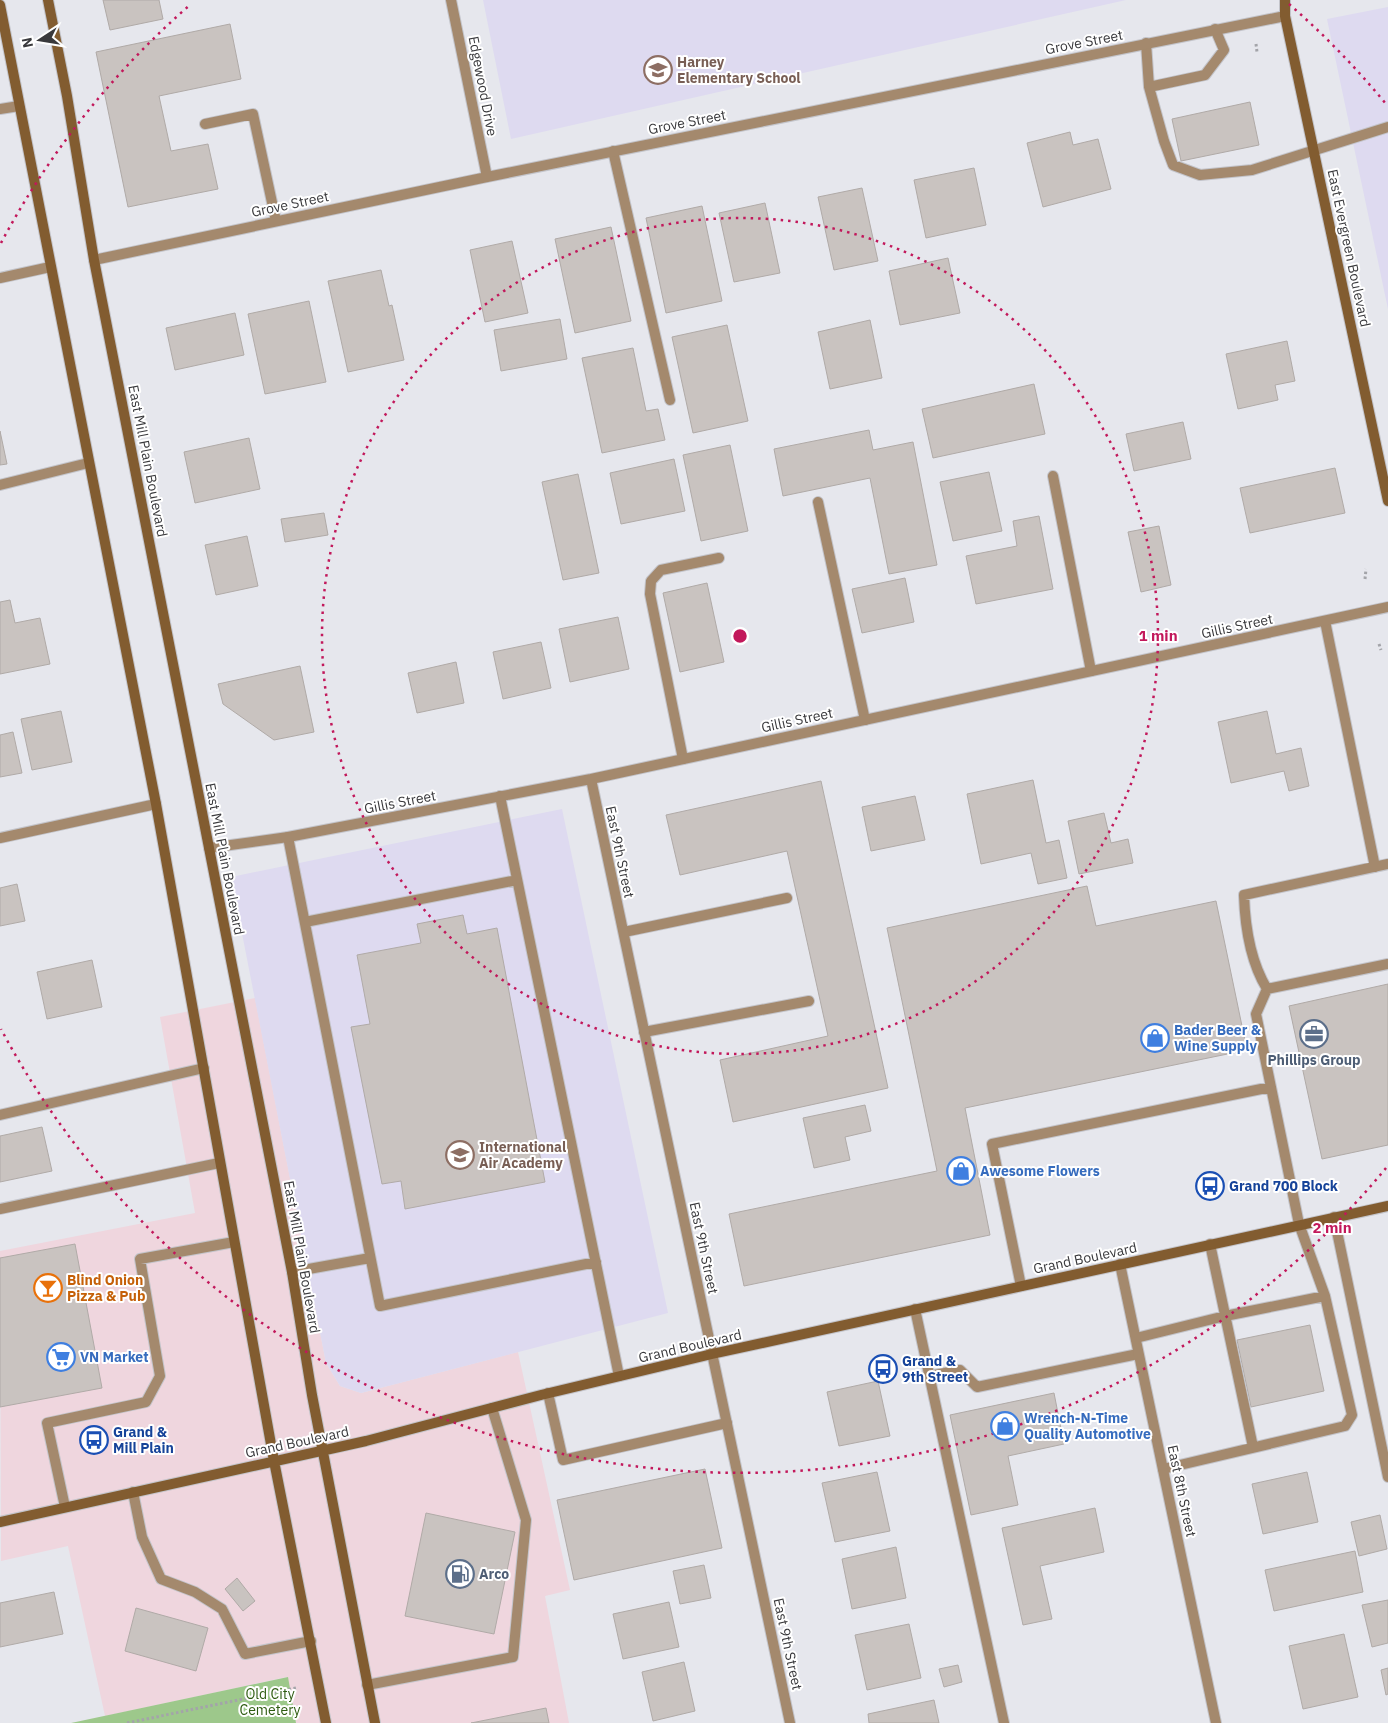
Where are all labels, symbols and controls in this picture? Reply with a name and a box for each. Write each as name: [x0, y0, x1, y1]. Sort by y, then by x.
north arrow: [15, 15, 65, 65]
street label: Grove Street: [1044, 26, 1124, 58]
street label: Edgewood Drive: [464, 35, 502, 138]
text: N: [17, 36, 37, 50]
place label: Harney Elementary School: [677, 53, 801, 87]
school or university icon: Harney Elementary School: [643, 55, 673, 85]
street label: Grove Street: [647, 106, 727, 138]
street label: East Evergreen Boulevard: [1323, 167, 1375, 329]
street label: Grove Street: [250, 187, 330, 221]
street label: East Mill Plain Boulevard: [124, 383, 172, 539]
street label: Gillis Street: [1200, 610, 1275, 642]
text: 1 min: [1138, 626, 1178, 645]
centre of rings: [731, 627, 749, 645]
street label: Gillis Street: [760, 704, 835, 736]
street label: East Mill Plain Boulevard: [201, 781, 249, 937]
street label: Gillis Street: [363, 786, 438, 818]
street label: East 9th Street: [601, 804, 639, 900]
office icon: Phillips Group: [1299, 1019, 1329, 1049]
place label: Bader Beer & Wine Supply: [1174, 1021, 1262, 1055]
shop icon: Bader Beer & Wine Supply: [1140, 1023, 1170, 1053]
place label: Phillips Group: [1267, 1051, 1361, 1069]
place label: International Air Academy: [479, 1138, 566, 1172]
school or university icon: International Air Academy: [445, 1140, 475, 1170]
shop icon: Awesome Flowers: [946, 1156, 976, 1186]
place label: Awesome Flowers: [980, 1162, 1100, 1180]
bus stop icon: Grand 700 Block: [1195, 1171, 1225, 1201]
place label: Grand 700 Block: [1229, 1177, 1339, 1195]
street label: East Mill Plain Boulevard: [280, 1179, 324, 1335]
street label: East 9th Street: [685, 1200, 723, 1296]
text: 2 min: [1312, 1218, 1352, 1237]
street label: Grand Boulevard: [1032, 1238, 1138, 1278]
place label: Blind Onion Pizza & Pub: [67, 1271, 145, 1305]
bar icon: Blind Onion Pizza & Pub: [33, 1273, 63, 1303]
street label: Grand Boulevard: [637, 1325, 743, 1367]
supermarket icon: VN Market: [46, 1342, 76, 1372]
place label: VN Market: [80, 1348, 149, 1366]
place label: Grand & 9th Street: [902, 1352, 968, 1386]
bus stop icon: Grand & 9th Street: [868, 1354, 898, 1384]
place label: Wrench-N-Time Quality Automotive: [1024, 1409, 1151, 1443]
shop icon: Wrench-N-Time Quality Automotive: [990, 1411, 1020, 1441]
street label: Grand Boulevard: [244, 1422, 350, 1462]
place label: Grand & Mill Plain: [113, 1423, 174, 1457]
bus stop icon: Grand & Mill Plain: [79, 1425, 109, 1455]
street label: East 8th Street: [1163, 1443, 1201, 1539]
fuel station icon: Arco: [445, 1559, 475, 1589]
place label: Arco: [479, 1565, 509, 1583]
street label: East 9th Street: [769, 1596, 807, 1692]
park label: Old City Cemetery: [239, 1685, 301, 1719]

